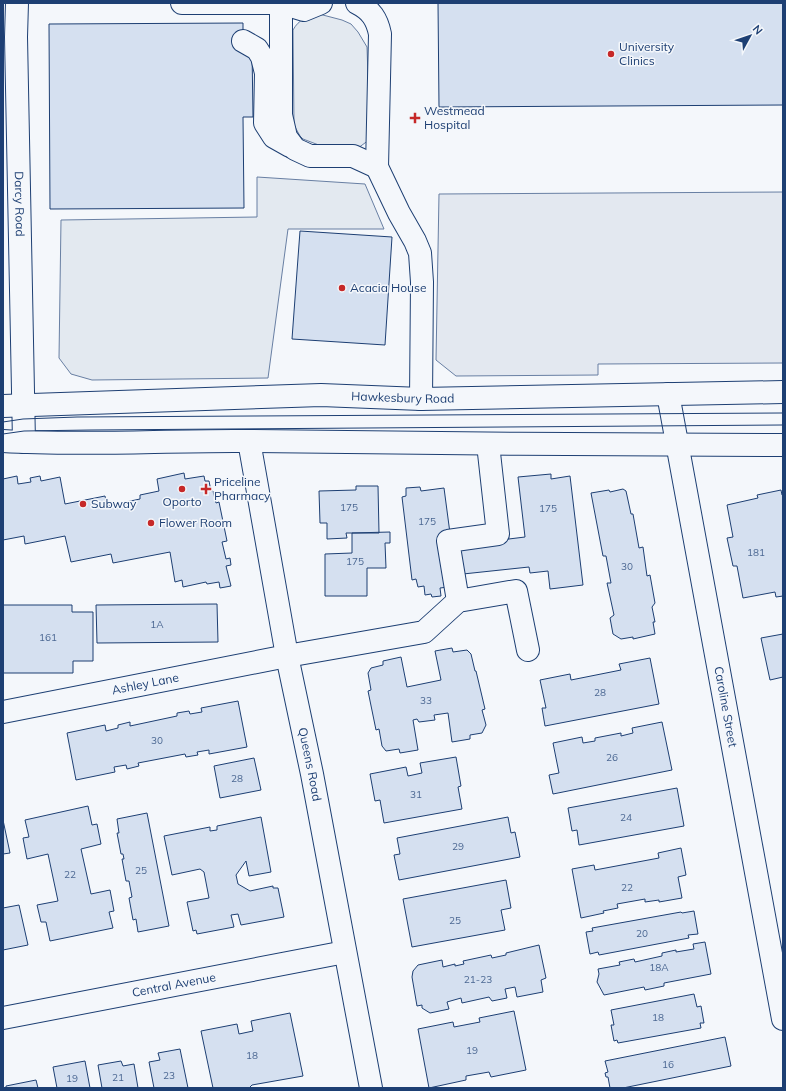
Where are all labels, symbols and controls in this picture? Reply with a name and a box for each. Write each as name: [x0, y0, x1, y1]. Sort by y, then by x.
north arrow: [730, 16, 770, 56]
text: N: [750, 22, 766, 37]
place label: University Clinics: [619, 39, 675, 68]
marker: University Clinics: [606, 49, 616, 59]
place label: Westmead Hospital: [424, 103, 485, 132]
marker: Westmead Hospital: [409, 112, 421, 124]
street label: Darcy Road: [12, 171, 28, 237]
place label: Acacia House: [350, 280, 426, 295]
marker: Acacia House: [337, 283, 347, 293]
street label: Hawkesbury Road: [351, 388, 454, 406]
place label: Priceline Pharmacy: [214, 474, 271, 503]
marker: Oporto: [177, 484, 187, 494]
marker: Priceline Pharmacy: [201, 484, 211, 494]
place label: Oporto: [163, 494, 202, 509]
place label: Subway: [91, 496, 137, 511]
marker: Subway: [78, 499, 88, 509]
house number: 175: [340, 501, 358, 514]
house number: 175: [539, 502, 557, 515]
place label: Flower Room: [159, 515, 232, 530]
house number: 175: [418, 515, 436, 528]
marker: Flower Room: [146, 518, 156, 528]
house number: 181: [747, 546, 765, 559]
house number: 175: [346, 555, 364, 568]
house number: 30: [621, 560, 633, 573]
house number: 1A: [150, 618, 164, 631]
house number: 161: [39, 631, 57, 644]
street label: Caroline Street: [711, 665, 741, 748]
street label: Ashley Lane: [110, 670, 180, 697]
house number: 28: [594, 686, 606, 699]
house number: 33: [420, 694, 432, 707]
street label: Queens Road: [295, 726, 325, 802]
house number: 30: [151, 734, 163, 747]
house number: 26: [606, 751, 618, 764]
house number: 28: [231, 772, 243, 785]
house number: 31: [410, 788, 422, 801]
house number: 24: [620, 811, 632, 824]
house number: 29: [452, 840, 464, 853]
house number: 25: [135, 864, 147, 877]
house number: 22: [64, 868, 76, 881]
house number: 22: [621, 881, 633, 894]
house number: 25: [449, 914, 461, 927]
house number: 20: [636, 927, 648, 940]
house number: 18A: [649, 961, 669, 974]
street label: Central Avenue: [131, 969, 217, 1000]
house number: 21-23: [464, 973, 492, 986]
house number: 18: [652, 1011, 664, 1024]
house number: 19: [466, 1044, 478, 1057]
house number: 18: [246, 1049, 258, 1062]
house number: 16: [662, 1058, 674, 1071]
house number: 23: [163, 1069, 175, 1082]
house number: 21: [112, 1071, 124, 1084]
house number: 19: [66, 1072, 78, 1085]

